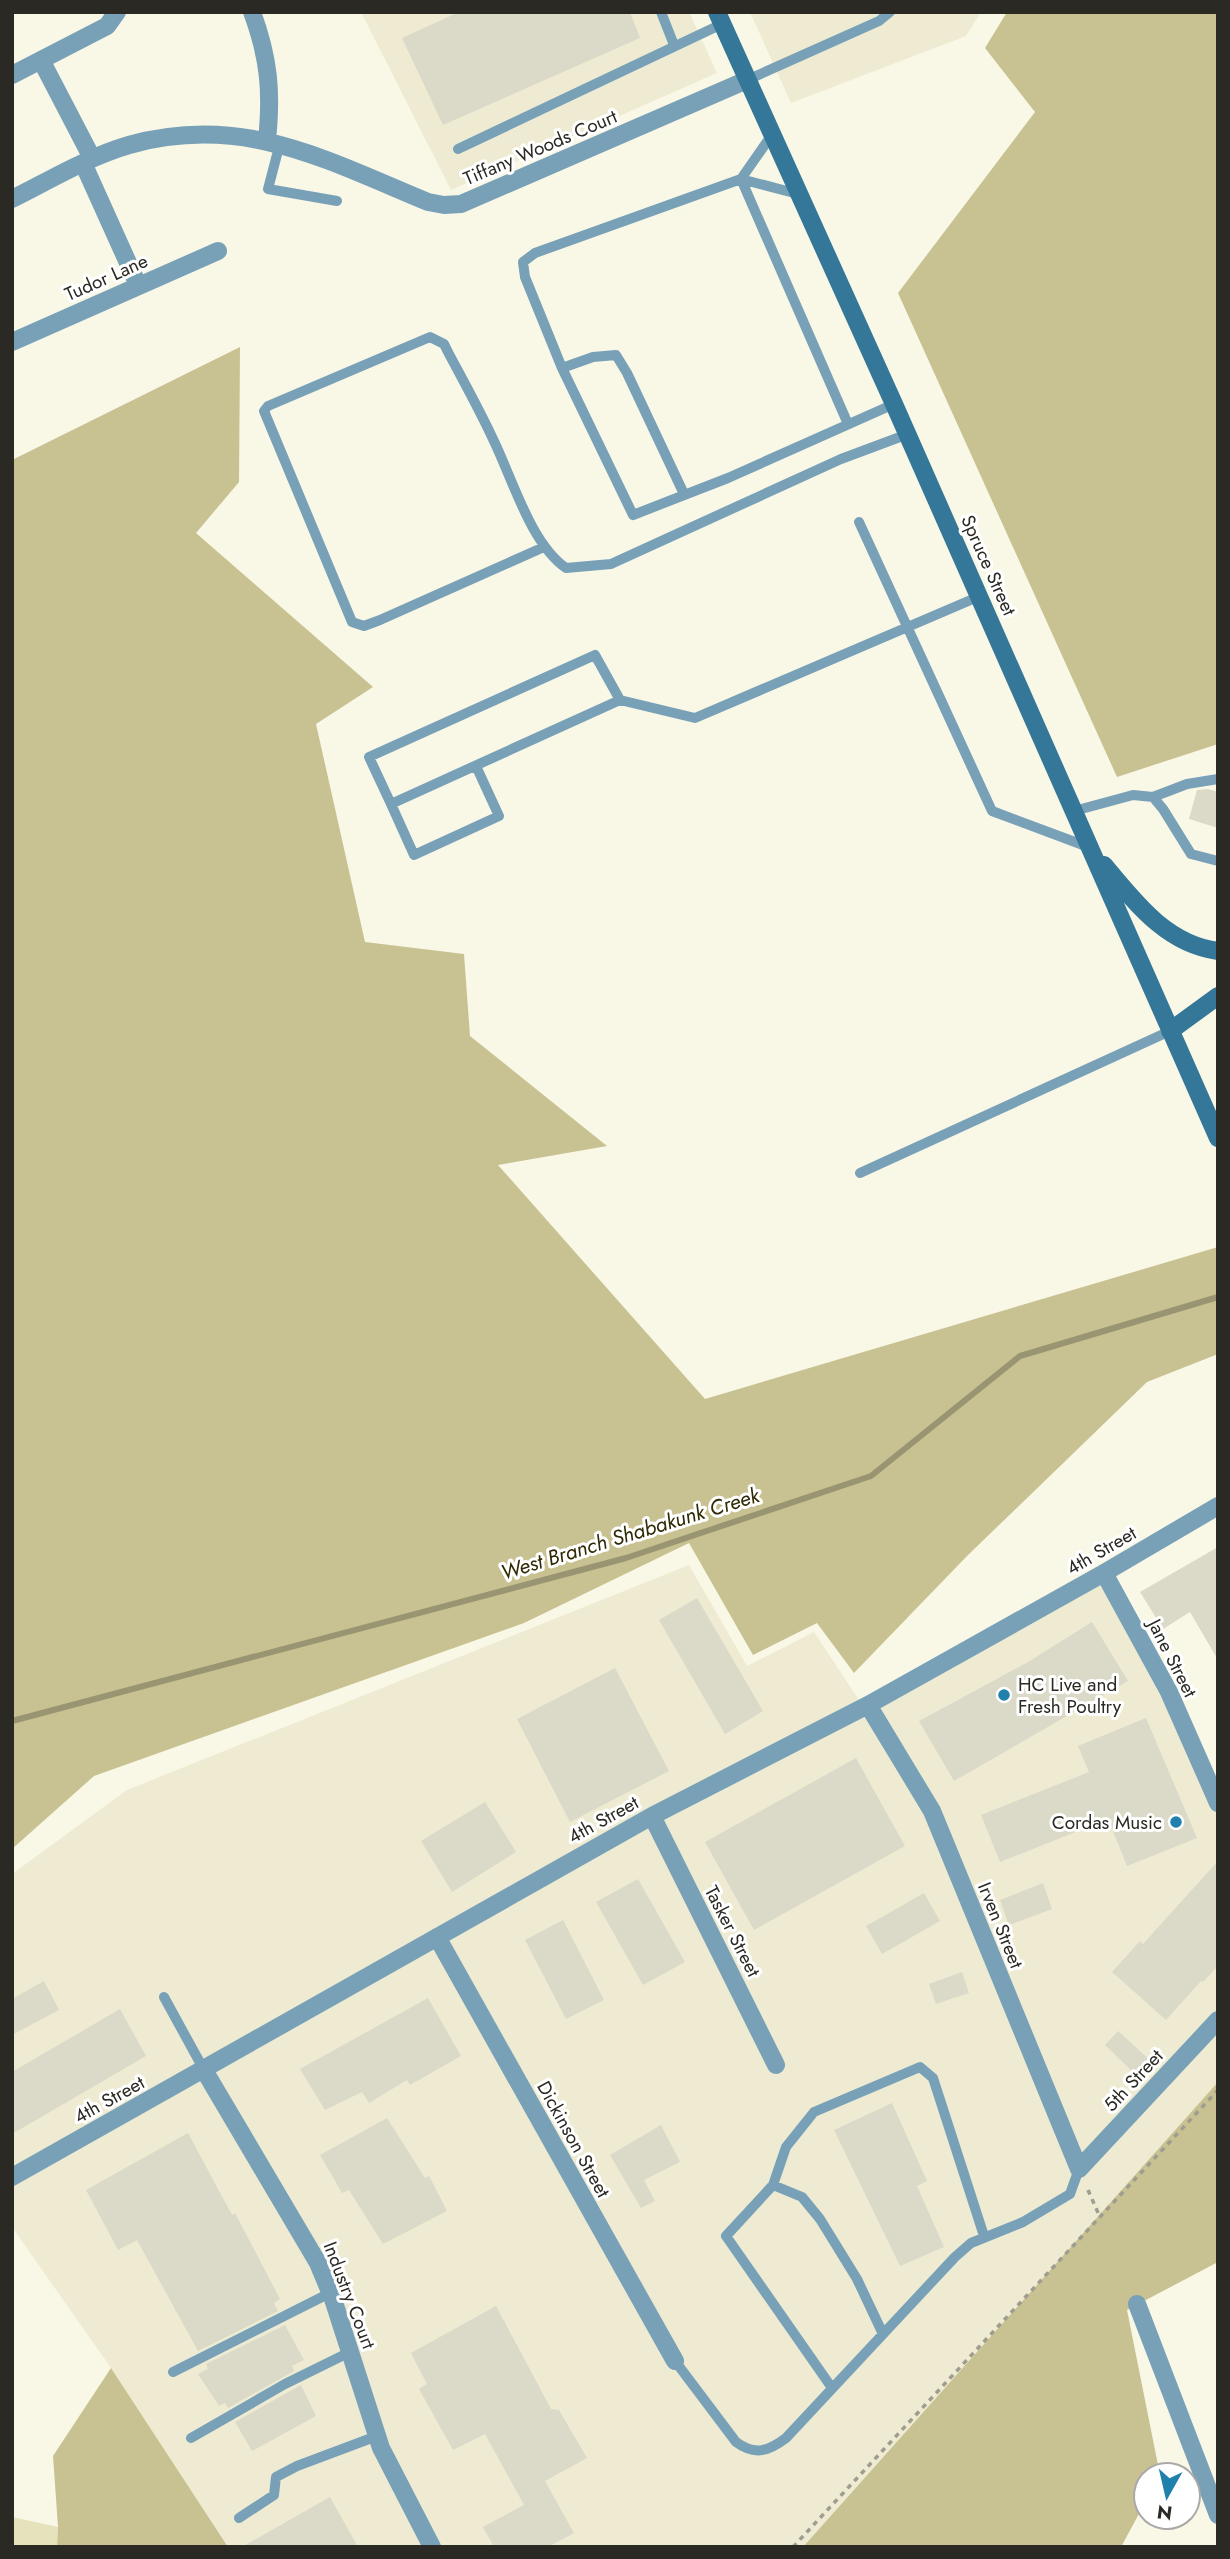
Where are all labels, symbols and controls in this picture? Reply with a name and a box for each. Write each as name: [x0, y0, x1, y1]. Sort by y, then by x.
street label: Tiffany Woods Court: [459, 103, 622, 192]
street label: Tudor Lane: [60, 247, 152, 308]
street label: Spruce Street: [954, 511, 1023, 620]
water label: West Branch Shabakunk Creek: [497, 1480, 764, 1588]
street label: 4th Street: [1061, 1519, 1142, 1581]
street label: Jane Street: [1140, 1612, 1204, 1702]
place label: HC Live and Fresh Poultry: [1018, 1671, 1122, 1720]
marker: HC Live and Fresh Poultry: [996, 1687, 1012, 1703]
street label: 4th Street: [563, 1789, 644, 1850]
place label: Cordas Music: [1052, 1809, 1162, 1836]
marker: Cordas Music: [1168, 1814, 1184, 1830]
street label: Irven Street: [971, 1878, 1030, 1973]
street label: Tasker Street: [698, 1881, 767, 1982]
street label: 5th Street: [1097, 2043, 1170, 2117]
street label: 4th Street: [69, 2069, 150, 2130]
street label: Dickinson Street: [530, 2076, 617, 2203]
street label: Industry Court: [317, 2237, 383, 2353]
north arrow: [1132, 2461, 1202, 2531]
text: N: [1155, 2498, 1174, 2527]

